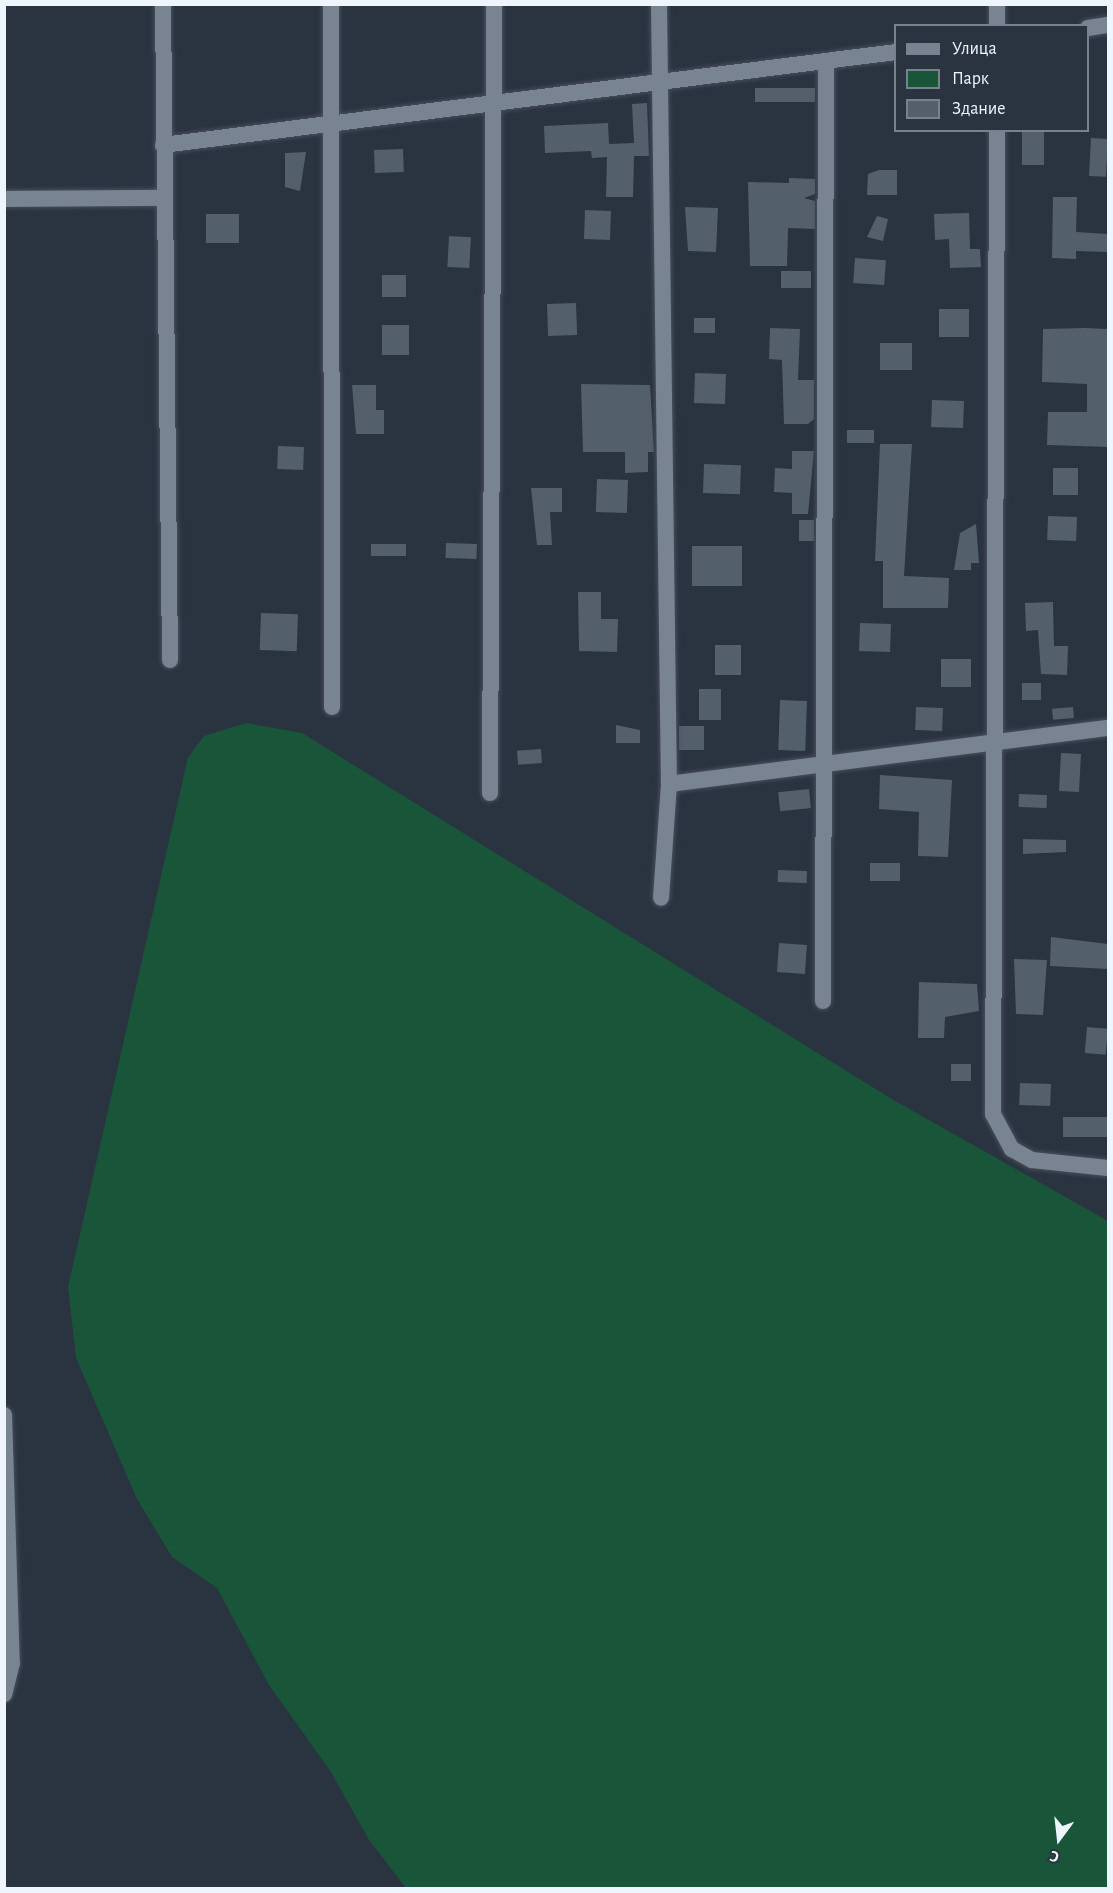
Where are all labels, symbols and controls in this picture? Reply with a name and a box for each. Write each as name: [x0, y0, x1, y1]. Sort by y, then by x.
legend: [894, 24, 1089, 132]
text: Улица: [952, 40, 997, 58]
text: Парк: [952, 70, 989, 88]
text: Здание: [952, 100, 1006, 118]
north arrow: [1029, 1809, 1089, 1869]
text: С: [1048, 1848, 1061, 1865]

